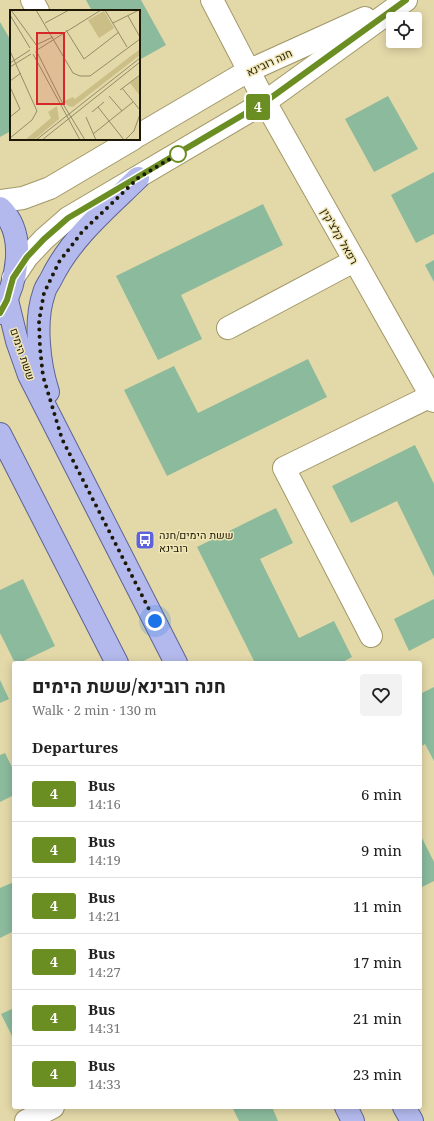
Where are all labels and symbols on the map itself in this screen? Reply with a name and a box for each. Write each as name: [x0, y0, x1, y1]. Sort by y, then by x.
inset map: [10, 10, 140, 140]
street label: חנה רובינא: [244, 45, 294, 79]
line badge: 4: [245, 94, 271, 120]
unlabelled marker: [169, 145, 187, 163]
street label: רפאל קלצ'קין: [318, 205, 362, 267]
street label: ששת הימים: [7, 326, 39, 382]
place label: ששת הימים/חנה רובינא: [159, 527, 234, 555]
bus stop icon: ששת הימים/חנה רובינא: [134, 529, 156, 551]
your location: [145, 611, 165, 631]

